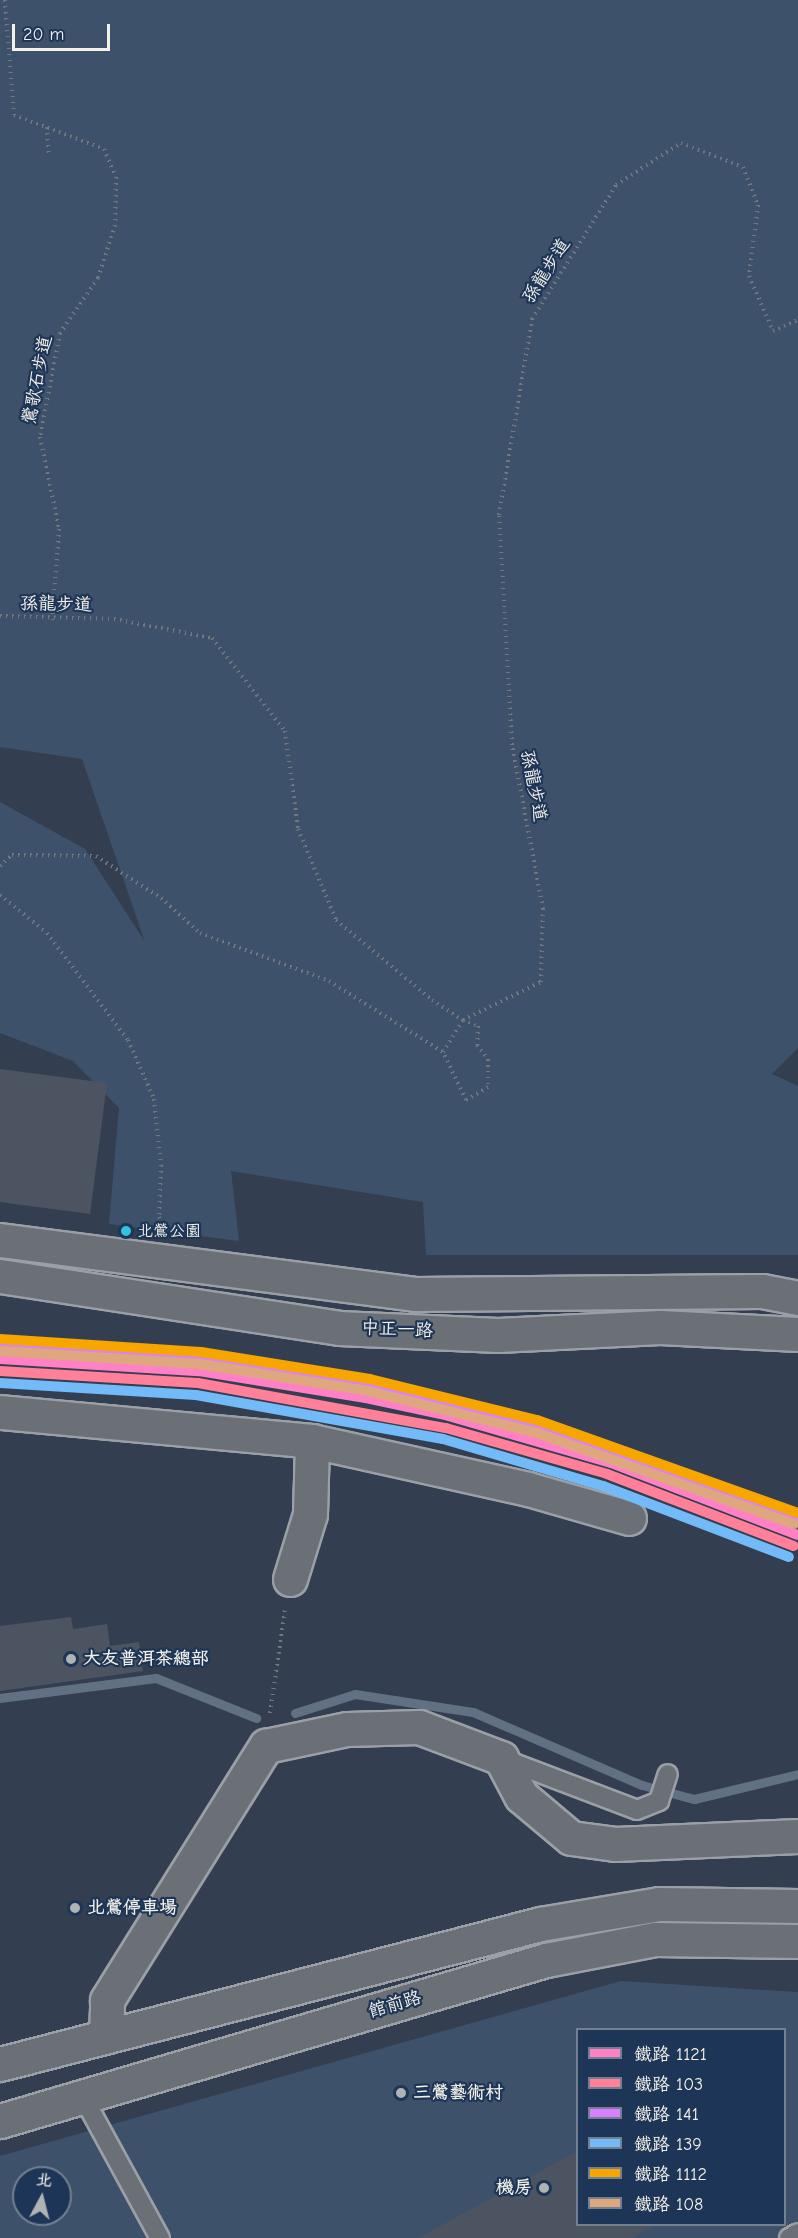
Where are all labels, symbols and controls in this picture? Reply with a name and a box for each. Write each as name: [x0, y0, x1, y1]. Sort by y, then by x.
scale bar: [15, 12, 112, 50]
text: 20 m: [23, 24, 64, 45]
street label: 孫龍步道: [519, 235, 575, 307]
street label: 鶯歌石步道: [19, 334, 57, 426]
street label: 孫龍步道: [20, 594, 92, 616]
street label: 孫龍步道: [516, 749, 550, 823]
place label: 北鶯公園: [137, 1221, 201, 1241]
marker: 北鶯公園: [120, 1225, 132, 1237]
street label: 中正一路: [360, 1317, 434, 1343]
place label: 大友普洱茶總部: [83, 1648, 209, 1670]
marker: 大友普洱茶總部: [64, 1652, 78, 1666]
place label: 北鶯停車場: [87, 1897, 177, 1919]
marker: 北鶯停車場: [68, 1901, 82, 1915]
street label: 館前路: [366, 1987, 424, 2023]
legend: [576, 2028, 786, 2226]
text: 鐵路 1121: [634, 2044, 707, 2065]
text: 鐵路 103: [634, 2074, 703, 2095]
place label: 三鶯藝術村: [413, 2082, 503, 2104]
marker: 三鶯藝術村: [394, 2086, 408, 2100]
text: 鐵路 141: [634, 2104, 699, 2125]
text: 鐵路 139: [634, 2134, 702, 2155]
text: 鐵路 1112: [634, 2164, 707, 2185]
north arrow: [12, 2166, 72, 2226]
text: 北: [35, 2170, 53, 2190]
place label: 機房: [496, 2177, 532, 2199]
marker: 機房: [537, 2181, 551, 2195]
text: 鐵路 108: [634, 2194, 703, 2215]

